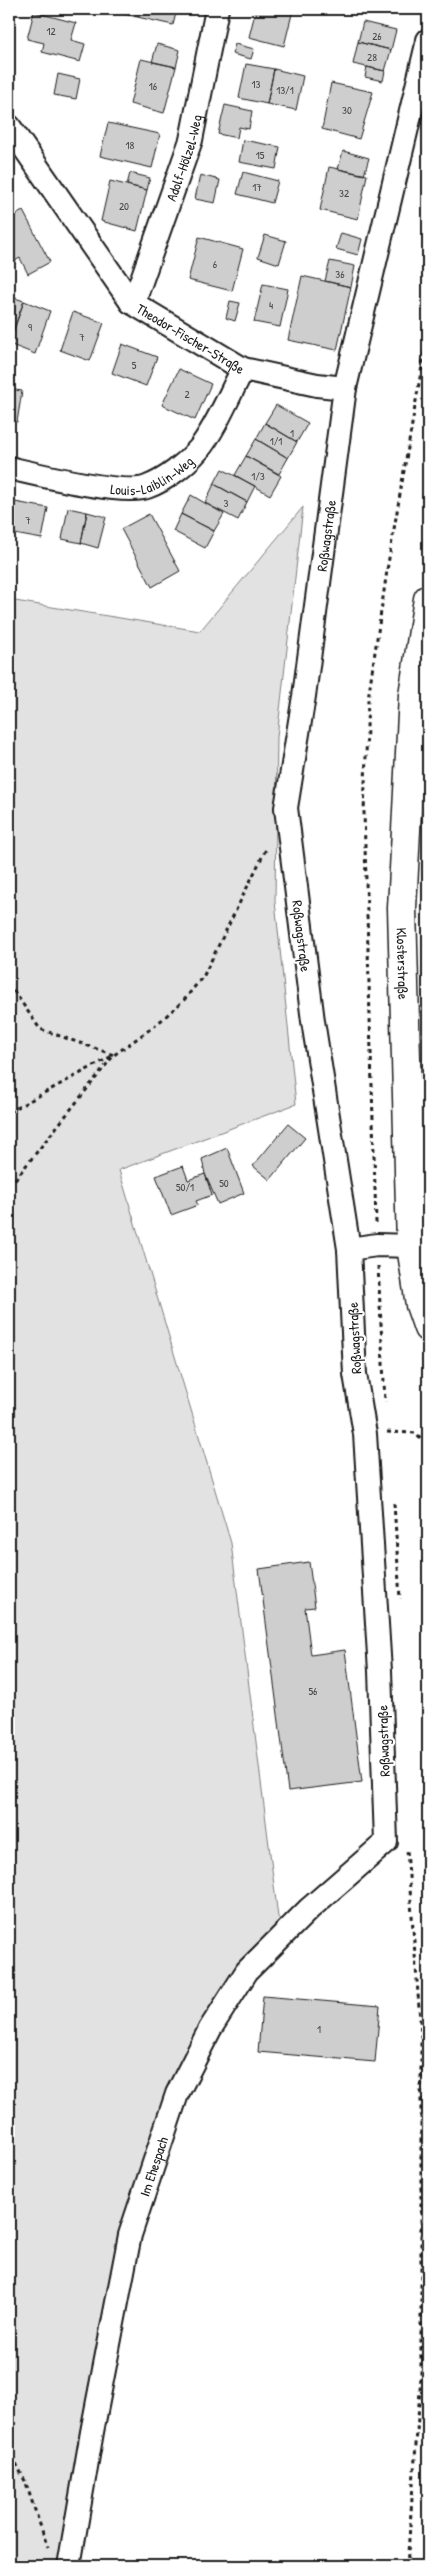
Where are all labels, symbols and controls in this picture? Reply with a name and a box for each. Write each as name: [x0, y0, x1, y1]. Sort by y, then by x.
house number: 12: [46, 24, 56, 38]
house number: 26: [372, 29, 382, 43]
house number: 28: [367, 50, 377, 64]
house number: 13: [252, 77, 261, 91]
house number: 16: [149, 79, 158, 93]
house number: 13/1: [276, 83, 294, 97]
house number: 30: [342, 103, 352, 117]
street label: Adolf-Hölzel-Weg: [161, 113, 206, 203]
house number: 18: [126, 138, 135, 152]
house number: 15: [256, 148, 265, 162]
house number: 17: [252, 180, 262, 194]
house number: 32: [339, 186, 349, 200]
house number: 20: [119, 199, 129, 213]
house number: 6: [213, 257, 218, 271]
house number: 36: [335, 267, 345, 281]
street label: Theodor-Fischer-Straße: [133, 298, 249, 378]
house number: 4: [269, 298, 273, 312]
house number: 9: [28, 320, 32, 334]
house number: 7: [79, 330, 85, 344]
house number: 5: [132, 358, 137, 372]
house number: 2: [184, 387, 190, 401]
house number: 1: [290, 426, 294, 440]
house number: 1/1: [270, 434, 282, 448]
street label: Louis-Laiblin-Weg: [110, 451, 198, 499]
house number: 1/3: [251, 469, 265, 483]
house number: 3: [224, 496, 229, 510]
street label: Roßwagstraße: [311, 498, 340, 572]
house number: 7: [25, 513, 31, 527]
street label: Roßwagstraße: [287, 899, 316, 973]
street label: Klosterstraße: [393, 927, 414, 1000]
house number: 50: [219, 1176, 229, 1190]
house number: 50/1: [176, 1180, 194, 1194]
street label: Roßwagstraße: [343, 1301, 366, 1374]
house number: 56: [308, 1684, 318, 1698]
street label: Roßwagstraße: [372, 1704, 395, 1777]
house number: 1: [317, 2022, 321, 2036]
street label: Im Ehespach: [134, 2134, 172, 2199]

